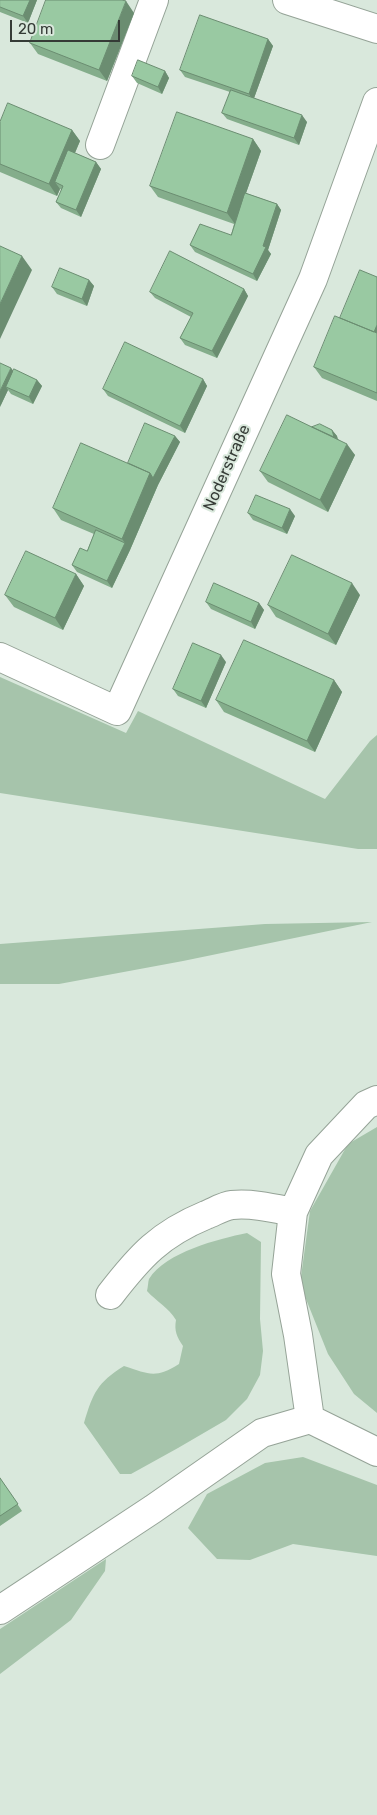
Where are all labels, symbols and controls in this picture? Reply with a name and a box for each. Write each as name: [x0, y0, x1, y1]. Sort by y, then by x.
scale bar: [12, 10, 122, 42]
text: 20 m: [18, 20, 53, 38]
street label: Noderstraße: [199, 422, 255, 514]

